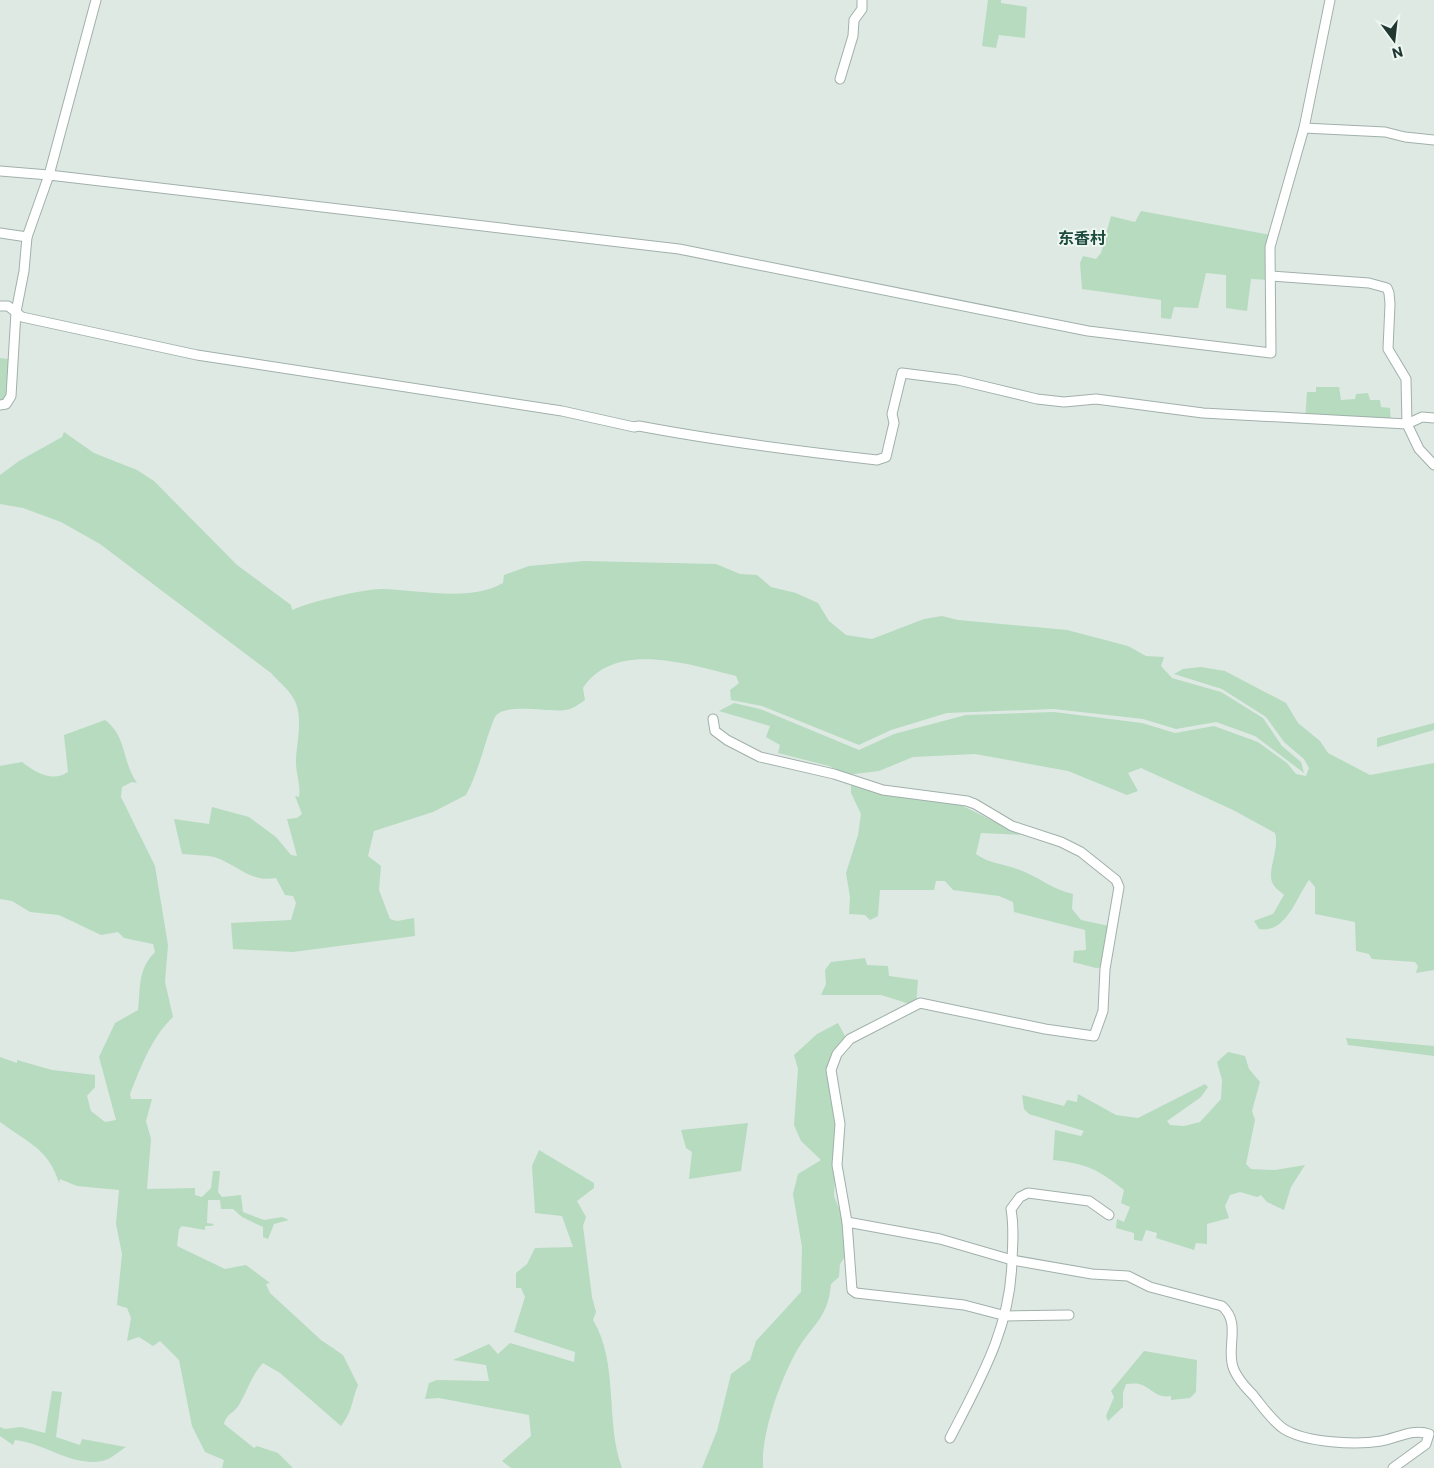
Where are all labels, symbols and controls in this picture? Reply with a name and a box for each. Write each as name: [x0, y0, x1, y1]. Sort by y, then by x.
north arrow: [1369, 15, 1419, 65]
text: N: [1390, 43, 1405, 63]
district label: 东香村: [1058, 228, 1106, 247]

